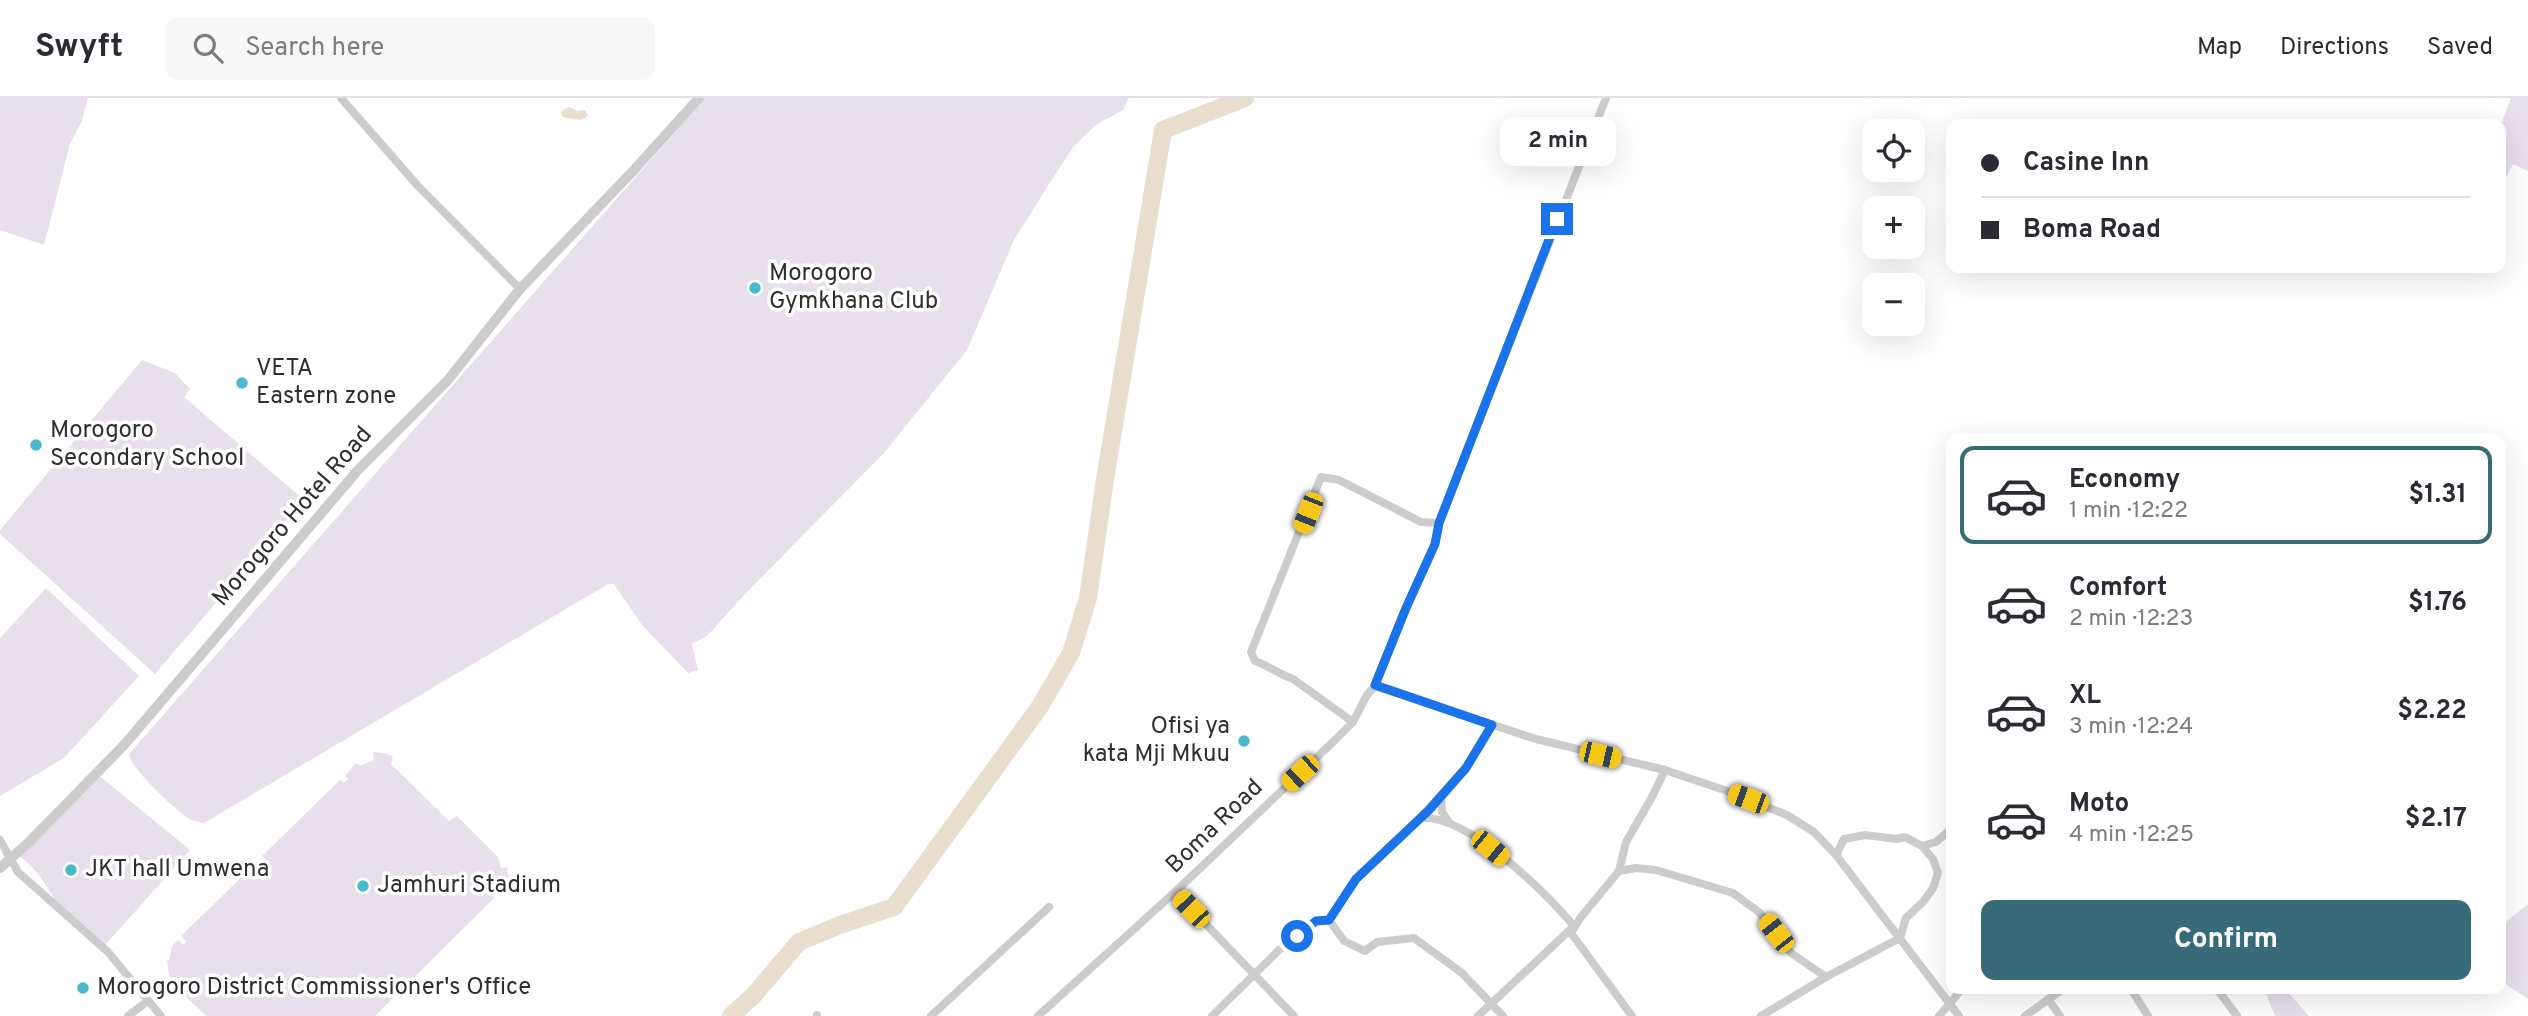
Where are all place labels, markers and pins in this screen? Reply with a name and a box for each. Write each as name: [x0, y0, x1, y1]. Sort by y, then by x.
place label: Morogoro Gymkhana Club: [769, 259, 938, 317]
marker: Morogoro Gymkhana Club: [747, 280, 763, 296]
place label: VETA Eastern zone: [256, 354, 396, 412]
marker: VETA Eastern zone: [234, 375, 250, 391]
place label: Morogoro Secondary School: [50, 416, 244, 474]
marker: Morogoro Secondary School: [28, 437, 44, 453]
place label: Ofisi ya kata Mji Mkuu: [1083, 712, 1230, 770]
marker: Ofisi ya kata Mji Mkuu: [1236, 733, 1252, 749]
place label: JKT hall Umwena: [85, 855, 269, 885]
marker: JKT hall Umwena: [63, 862, 79, 878]
place label: Jamhuri Stadium: [377, 871, 561, 901]
marker: Jamhuri Stadium: [355, 878, 371, 894]
place label: Morogoro District Commissioner's Office: [97, 973, 531, 1003]
marker: Morogoro District Commissioner's Office: [75, 980, 91, 996]

